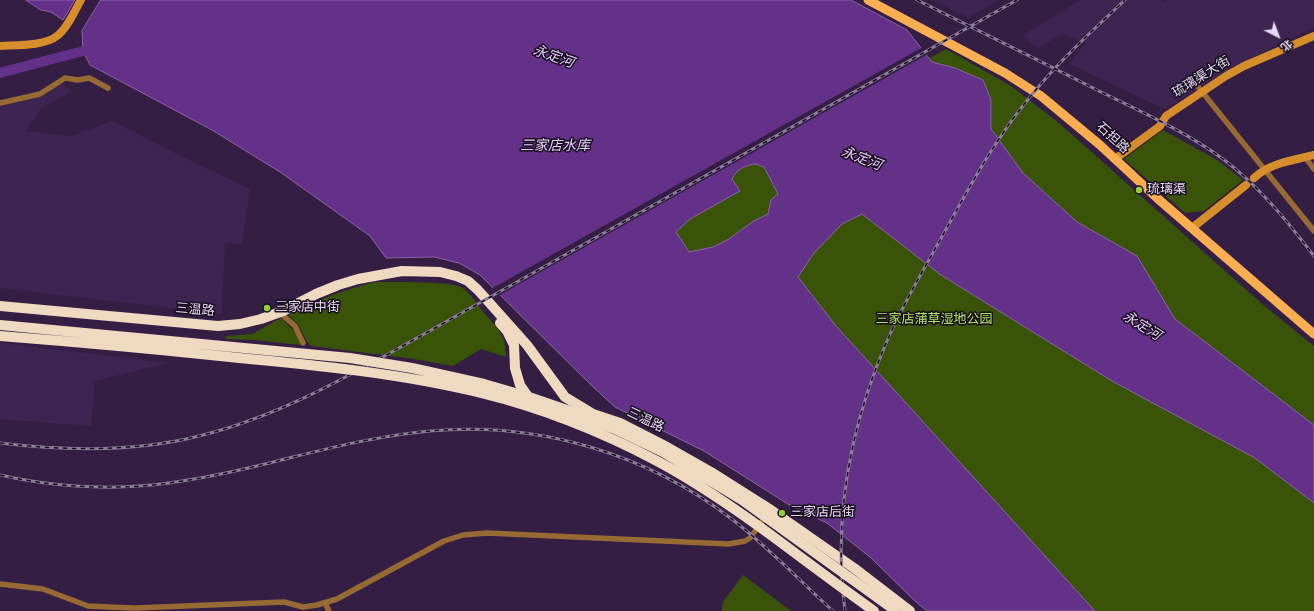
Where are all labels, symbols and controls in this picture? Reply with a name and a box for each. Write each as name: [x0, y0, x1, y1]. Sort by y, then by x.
north arrow: [1258, 16, 1298, 56]
text: 北: [1277, 36, 1295, 54]
water label: 永定河: [530, 43, 576, 73]
street label: 琉璃渠大街: [1170, 54, 1234, 102]
street label: 石担路: [1092, 120, 1132, 158]
water label: 三家店水库: [520, 139, 590, 155]
water label: 永定河: [838, 145, 884, 175]
place label: 琉璃渠: [1147, 182, 1186, 198]
marker: 琉璃渠: [1134, 185, 1144, 195]
place label: 三家店中街: [275, 300, 340, 316]
street label: 三温路: [175, 302, 215, 320]
marker: 三家店中街: [262, 303, 272, 313]
water label: 永定河: [1119, 309, 1163, 345]
park label: 三家店蒲草湿地公园: [876, 312, 992, 328]
street label: 三温路: [624, 405, 666, 437]
place label: 三家店后街: [790, 505, 855, 521]
marker: 三家店后街: [777, 508, 787, 518]

